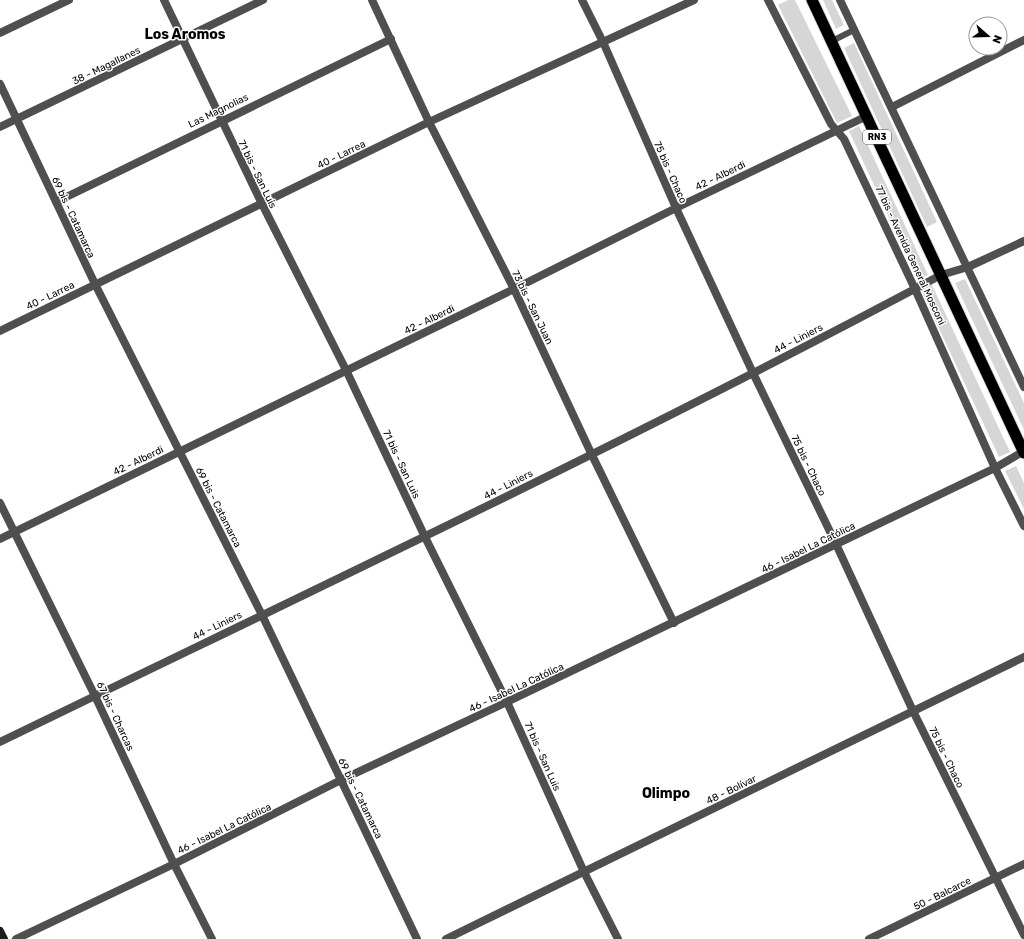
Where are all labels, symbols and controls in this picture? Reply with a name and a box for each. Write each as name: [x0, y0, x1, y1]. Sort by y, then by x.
north arrow: [968, 16, 1008, 56]
district label: Los Aromos: [144, 26, 226, 43]
text: N: [989, 33, 1004, 45]
street label: 38 - Magallanes: [70, 44, 142, 88]
street label: Las Magnolias: [186, 91, 250, 131]
road number: RN3: [863, 130, 891, 144]
street label: 71 bis - San Luis: [235, 138, 279, 210]
street label: 40 - Larrea: [315, 138, 367, 172]
street label: 75 bis - Chaco: [651, 140, 689, 205]
street label: 42 - Alberdi: [693, 159, 747, 193]
street label: 69 bis - Catamarca: [49, 175, 97, 260]
street label: 77 bis - Avenida General Mosconi: [873, 184, 948, 327]
street label: 73 bis - San Juan: [509, 268, 555, 346]
street label: 40 - Larrea: [24, 279, 76, 313]
street label: 42 - Alberdi: [402, 303, 456, 337]
street label: 44 - Liniers: [772, 321, 825, 356]
street label: 71 bis - San Luis: [380, 428, 422, 501]
street label: 75 bis - Chaco: [788, 433, 828, 498]
street label: 42 - Alberdi: [111, 444, 165, 478]
street label: 69 bis - Catamarca: [193, 465, 244, 550]
street label: 44 - Liniers: [482, 467, 535, 502]
street label: 46 - Isabel La Católica: [759, 520, 857, 576]
street label: 44 - Liniers: [191, 609, 244, 643]
street label: 46 - Isabel La Católica: [467, 661, 566, 715]
street label: 67 bis - Charcas: [94, 680, 136, 753]
street label: 71 bis - San Luis: [521, 720, 563, 793]
street label: 75 bis - Chaco: [926, 725, 966, 790]
street label: 69 bis - Catamarca: [335, 756, 385, 841]
street label: 48 - Bolívar: [704, 773, 759, 807]
district label: Olimpo: [642, 785, 690, 802]
street label: 46 - Isabel La Católica: [175, 801, 273, 857]
street label: 50 - Balcarce: [912, 875, 974, 913]

